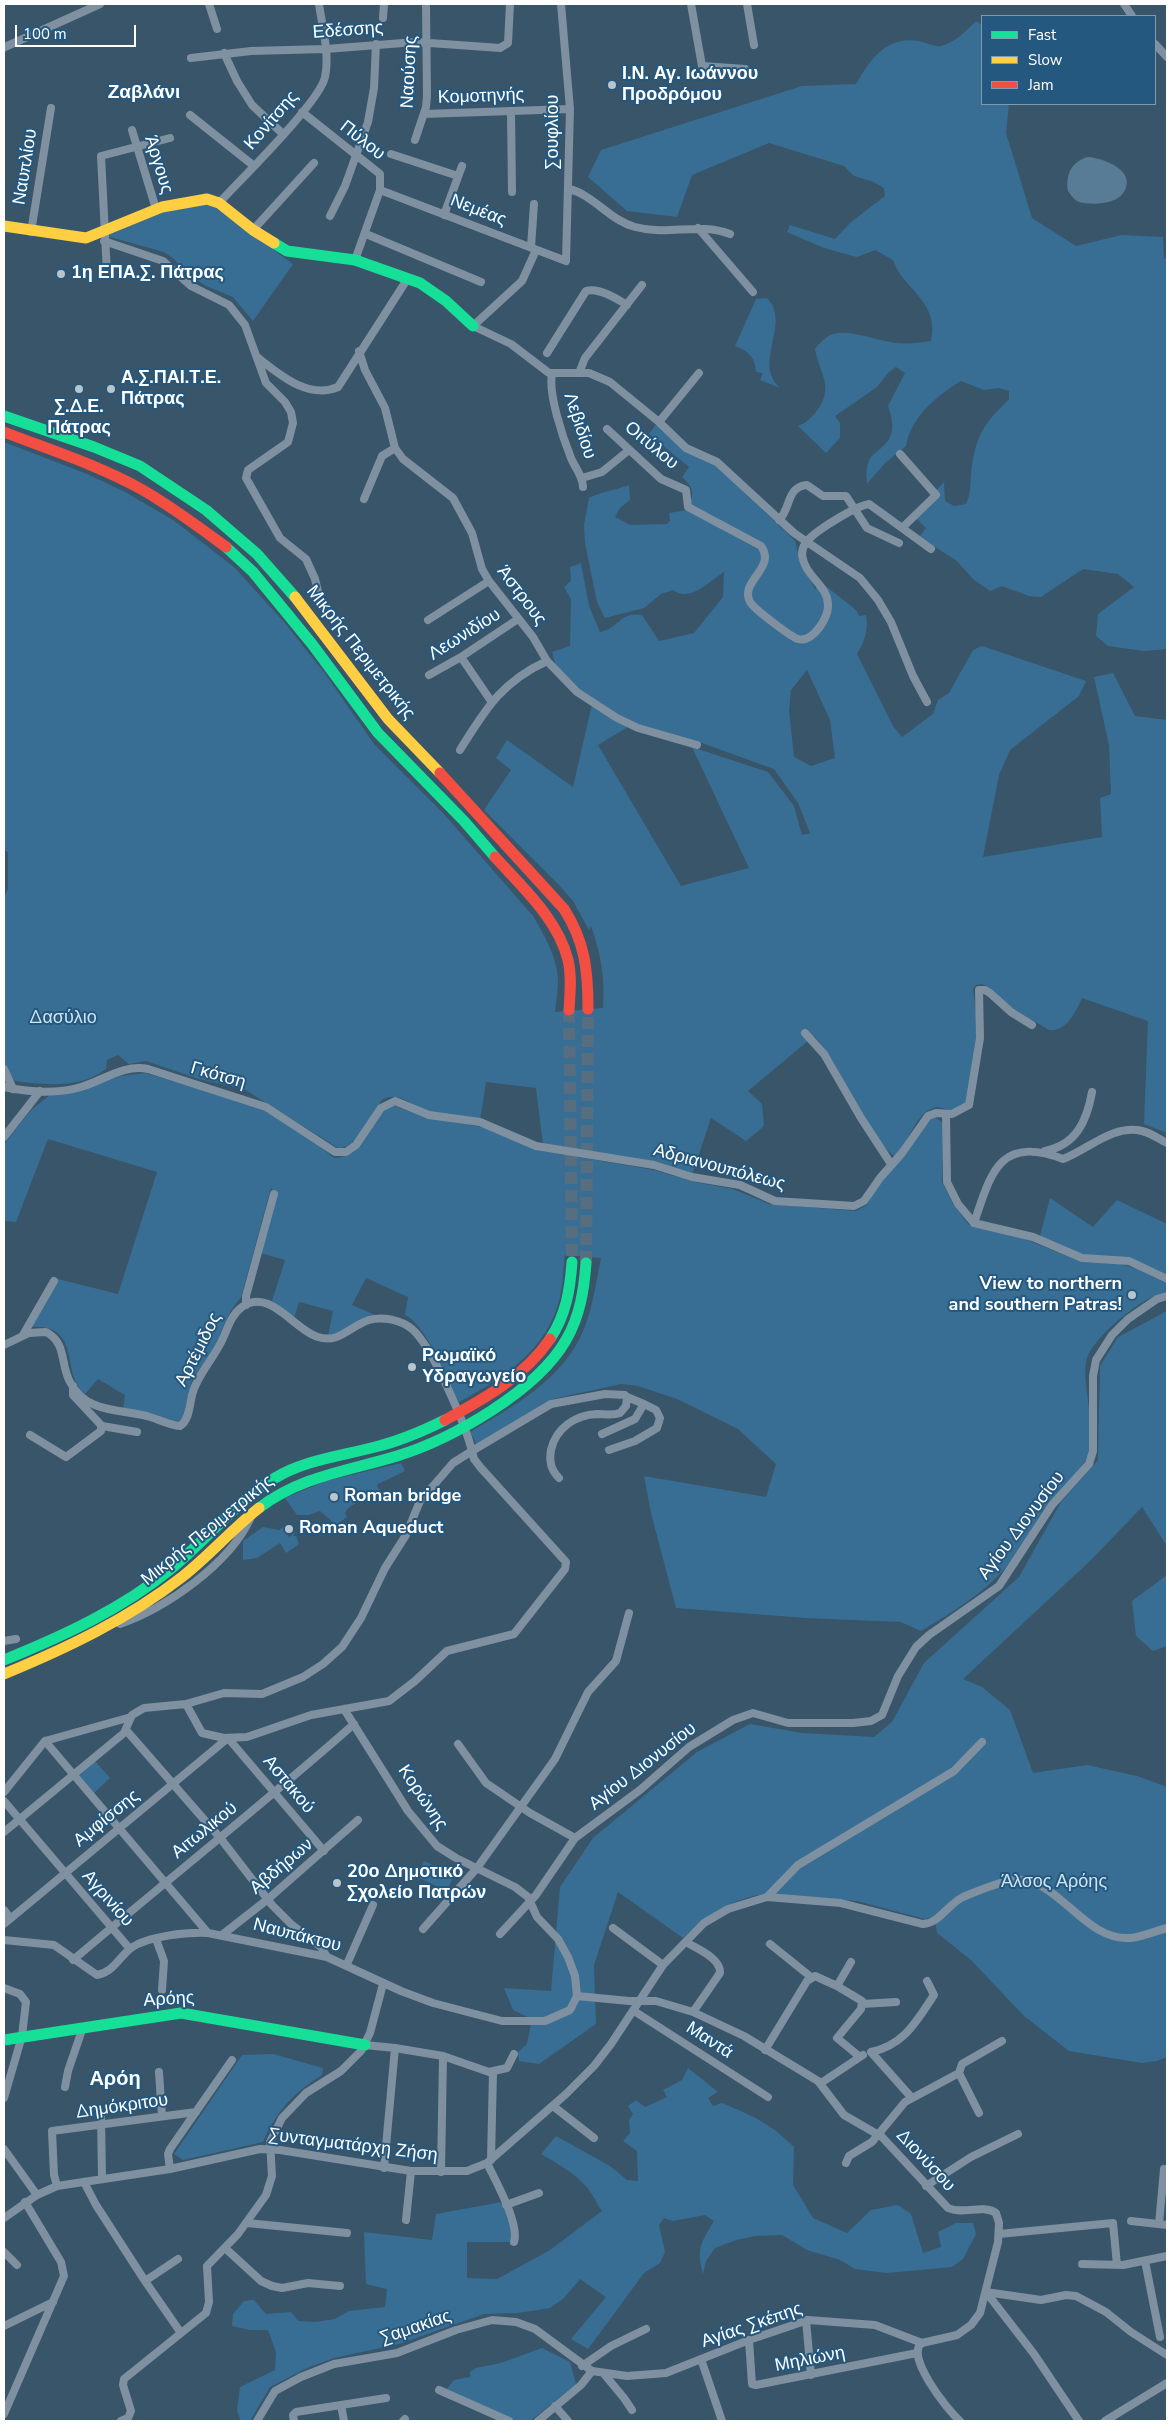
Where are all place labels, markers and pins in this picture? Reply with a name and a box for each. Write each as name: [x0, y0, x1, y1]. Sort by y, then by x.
place label: Ι.Ν. Αγ. Ιωάννου Προδρόμου: [622, 64, 758, 106]
marker: Ι.Ν. Αγ. Ιωάννου Προδρόμου: [606, 79, 618, 91]
place label: 1η ΕΠΑ.Σ. Πάτρας: [71, 263, 224, 285]
marker: 1η ΕΠΑ.Σ. Πάτρας: [55, 268, 67, 280]
place label: Α.Σ.ΠΑΙ.Τ.Ε. Πάτρας: [121, 368, 221, 410]
marker: Σ.Δ.Ε. Πάτρας: [73, 383, 85, 395]
marker: Α.Σ.ΠΑΙ.Τ.Ε. Πάτρας: [105, 383, 117, 395]
place label: Σ.Δ.Ε. Πάτρας: [47, 397, 111, 439]
place label: View to northern and southern Patras!: [949, 1274, 1122, 1316]
marker: View to northern and southern Patras!: [1126, 1289, 1138, 1301]
place label: Ρωμαϊκό Υδραγωγείο: [422, 1346, 526, 1388]
marker: Ρωμαϊκό Υδραγωγείο: [406, 1361, 418, 1373]
place label: Roman bridge: [344, 1486, 461, 1508]
marker: Roman bridge: [328, 1491, 340, 1503]
place label: Roman Aqueduct: [299, 1518, 443, 1540]
marker: Roman Aqueduct: [283, 1523, 295, 1535]
place label: 20ο Δημοτικό Σχολείο Πατρών: [347, 1862, 486, 1905]
marker: 20ο Δημοτικό Σχολείο Πατρών: [331, 1877, 343, 1889]

